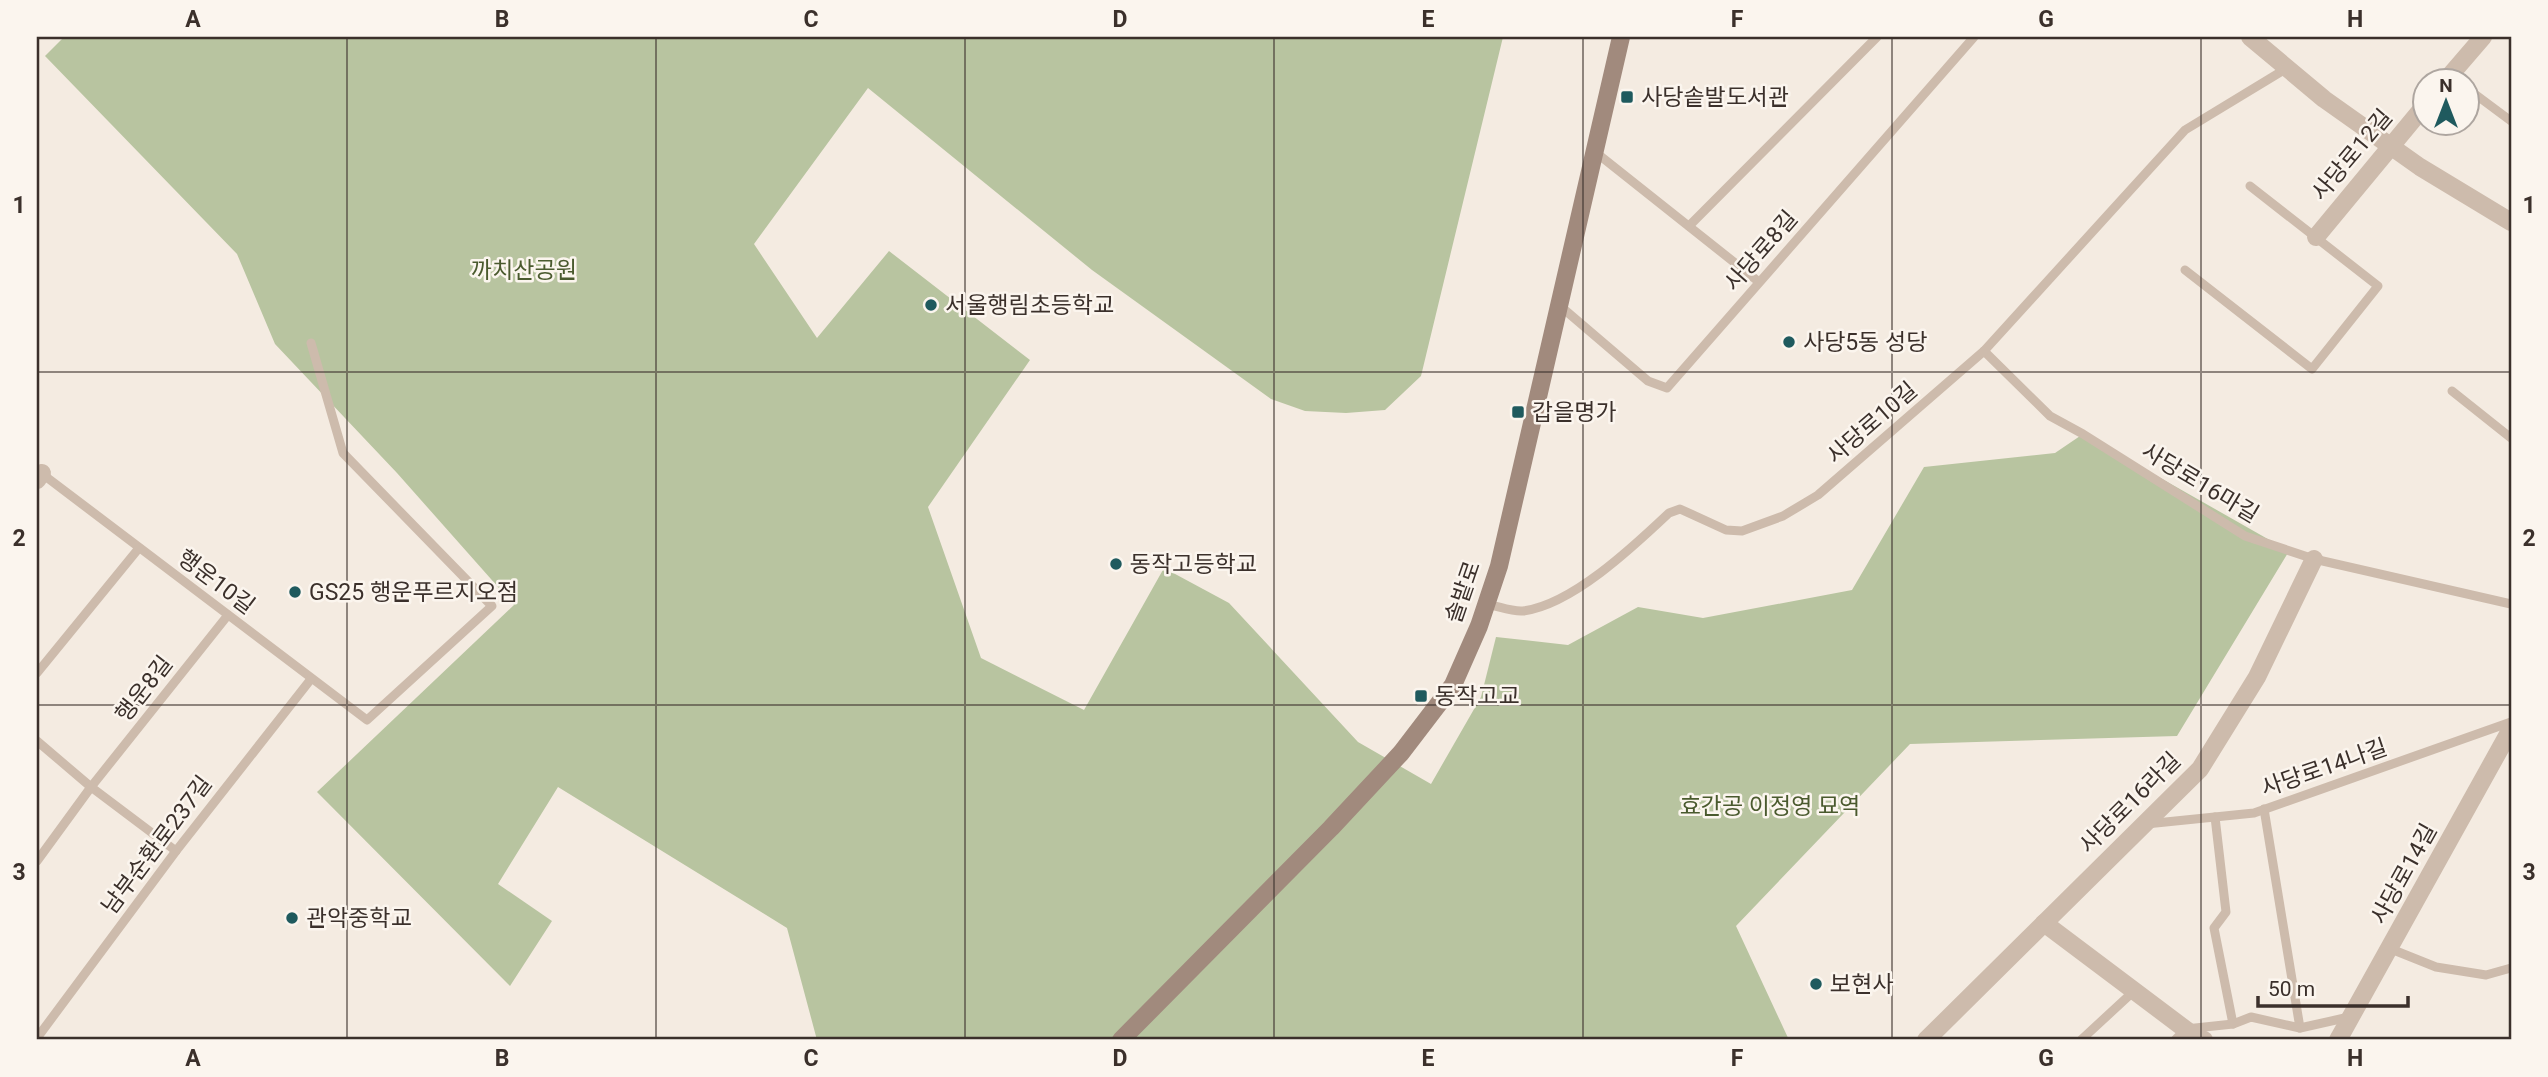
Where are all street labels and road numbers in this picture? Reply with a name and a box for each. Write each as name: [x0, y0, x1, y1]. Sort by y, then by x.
street label: 사당로12길: [2306, 104, 2398, 206]
street label: 사당로8길: [1719, 205, 1803, 297]
street label: 사당로10길: [1821, 377, 1923, 469]
street label: 사당로16마길: [2137, 438, 2263, 528]
street label: 행운10길: [172, 544, 260, 620]
street label: 솔밭로: [1440, 558, 1486, 626]
street label: 행운8길: [110, 651, 178, 727]
street label: 사당로14나길: [2257, 734, 2391, 802]
street label: 사당로16라길: [2074, 747, 2186, 859]
street label: 남부순환로237길: [96, 771, 218, 919]
street label: 사당로14길: [2365, 819, 2443, 929]

